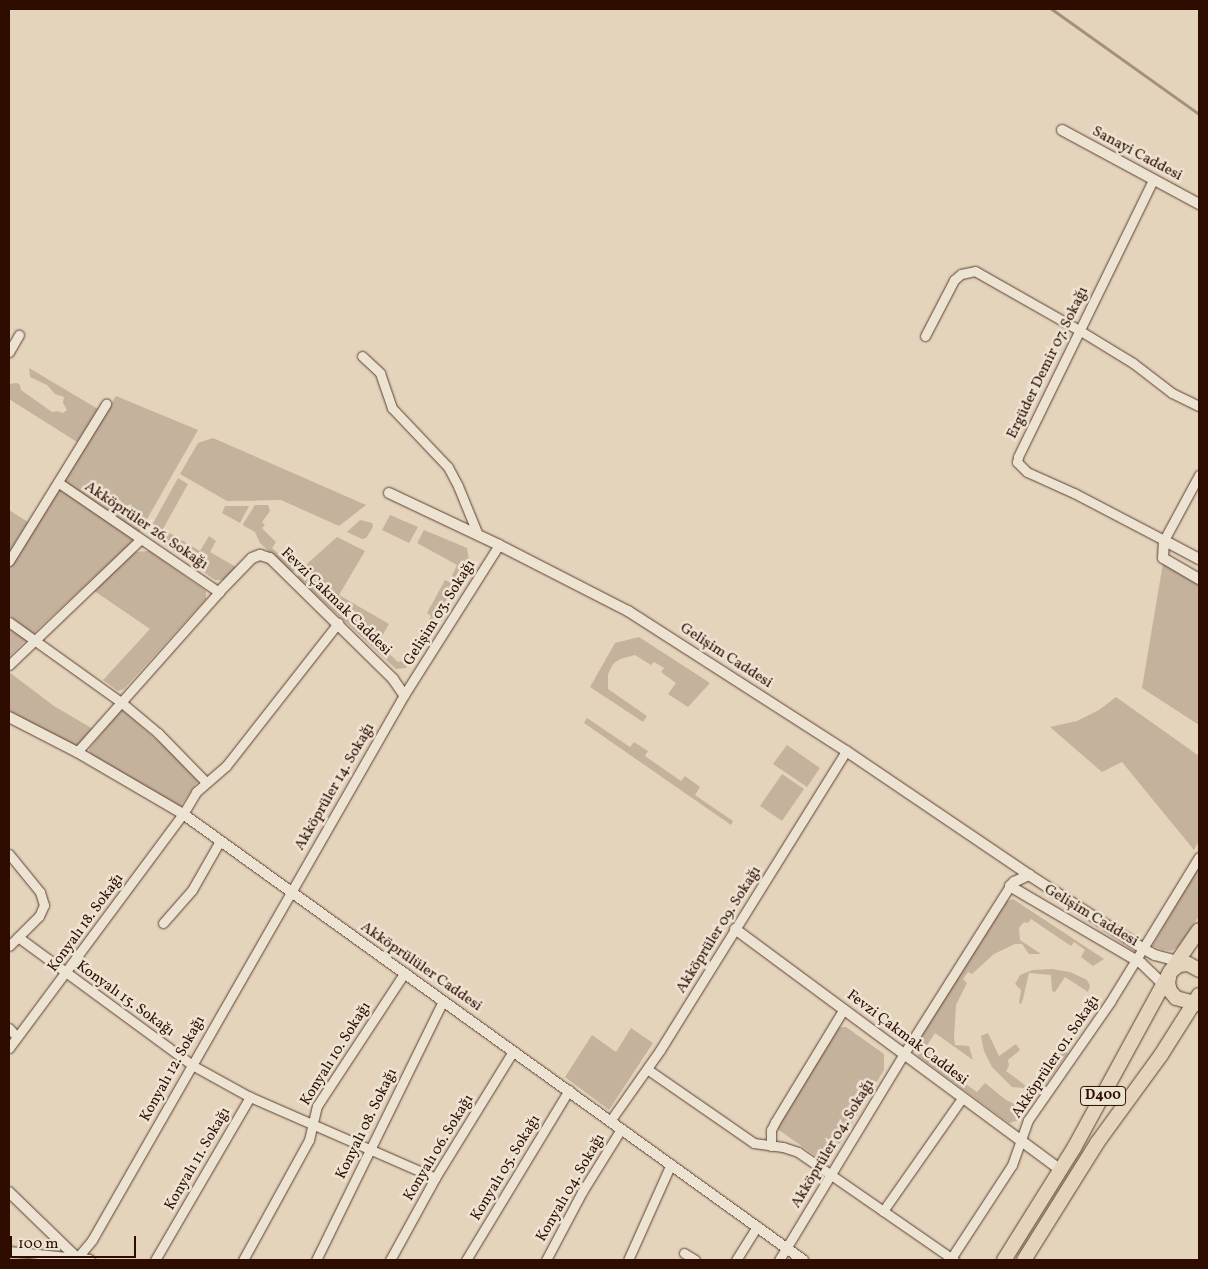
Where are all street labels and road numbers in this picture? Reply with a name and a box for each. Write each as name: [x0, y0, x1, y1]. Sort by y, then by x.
street label: Sanayi Caddesi: [1089, 123, 1185, 185]
street label: Ergüder Demir 07. Sokağı: [1003, 284, 1093, 442]
street label: Akköprüler 26. Sokağı: [81, 478, 211, 574]
street label: Fevzi Çakmak Caddesi: [277, 544, 395, 660]
street label: Gelişim 03. Sokağı: [400, 557, 480, 669]
street label: Gelişim Caddesi: [676, 619, 776, 693]
street label: Akköprüler 14. Sokağı: [291, 720, 379, 854]
street label: Akköprüler 09. Sokağı: [673, 863, 765, 997]
street label: Konyalı 18. Sokağı: [44, 870, 128, 976]
street label: Gelişim Caddesi: [1041, 881, 1141, 951]
street label: Akköprülüler Caddesi: [357, 918, 485, 1016]
street label: Konyalı 15. Sokağı: [72, 957, 178, 1041]
street label: Fevzi Çakmak Caddesi: [843, 987, 971, 1089]
street label: Akköprüler 01. Sokağı: [1008, 992, 1104, 1122]
street label: Konyalı 10. Sokağı: [297, 999, 375, 1109]
street label: Konyalı 12. Sokağı: [137, 1013, 209, 1125]
street label: Konyalı 08. Sokağı: [332, 1066, 402, 1182]
street label: Akköprüler 04. Sokağı: [787, 1076, 879, 1212]
road number: D400: [1079, 1084, 1127, 1108]
street label: Konyalı 06. Sokağı: [400, 1092, 478, 1204]
street label: Konyalı 11. Sokağı: [161, 1104, 235, 1214]
street label: Konyalı 05. Sokağı: [467, 1112, 545, 1224]
street label: Konyalı 04. Sokağı: [533, 1131, 609, 1245]

